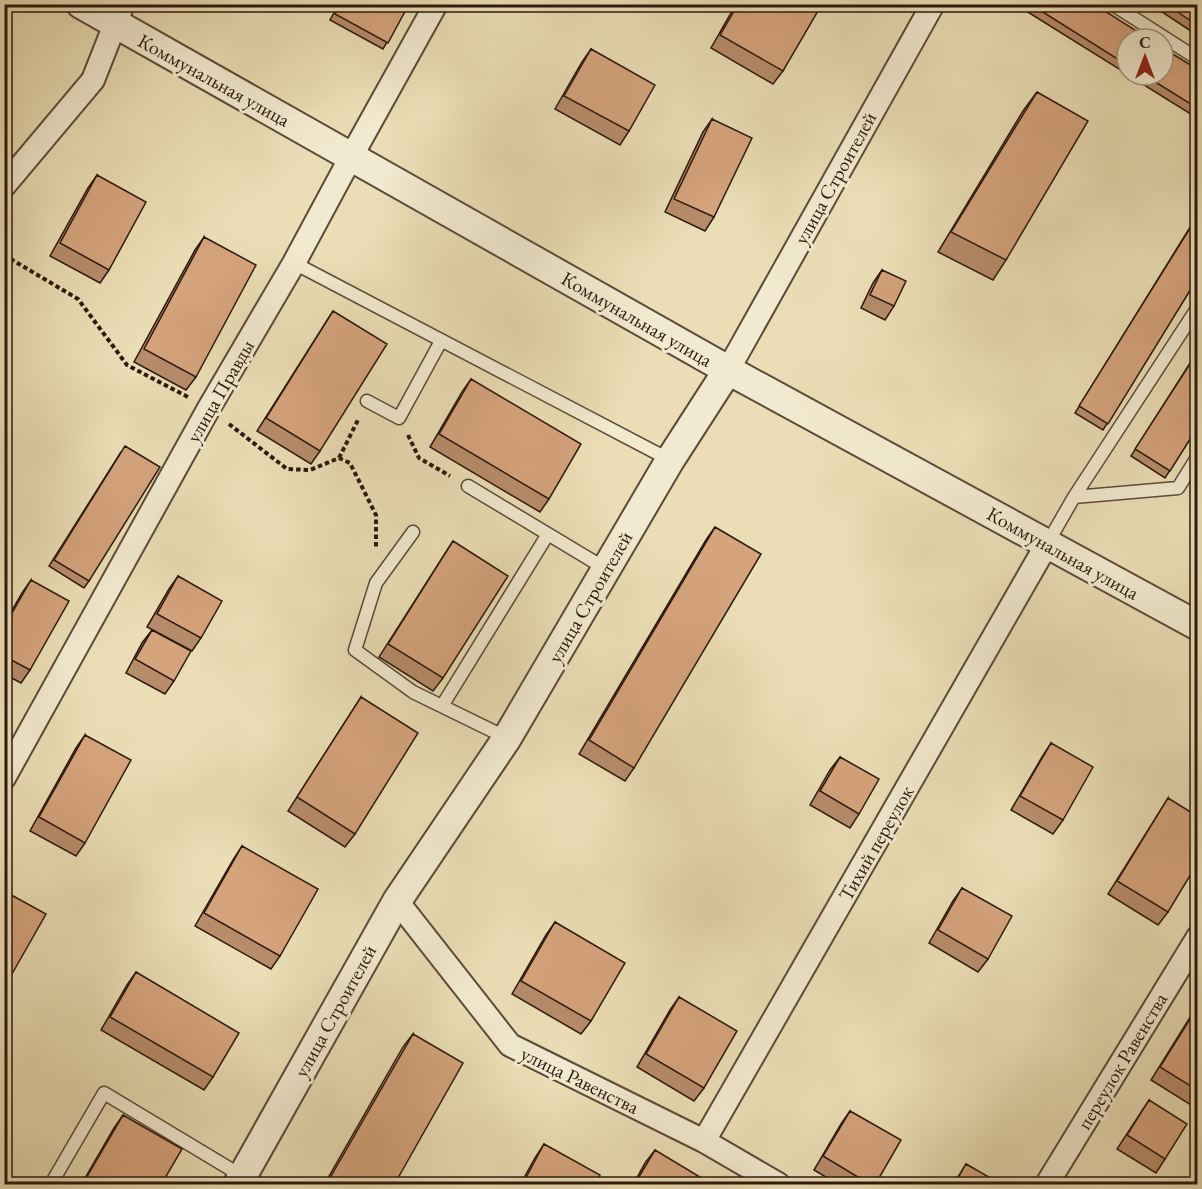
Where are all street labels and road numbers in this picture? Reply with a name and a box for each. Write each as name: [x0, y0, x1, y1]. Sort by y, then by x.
street label: Коммунальная улица: [133, 27, 295, 133]
street label: улица Строителей: [788, 107, 882, 249]
street label: Коммунальная улица: [557, 265, 717, 373]
street label: улица Правды: [180, 335, 260, 447]
street label: Коммунальная улица: [982, 500, 1144, 606]
street label: улица Строителей: [542, 526, 638, 668]
street label: Тихий переулок: [832, 780, 920, 905]
street label: улица Строителей: [288, 940, 382, 1082]
street label: переулок Равенства: [1071, 988, 1173, 1134]
street label: улица Равенства: [517, 1040, 643, 1120]

